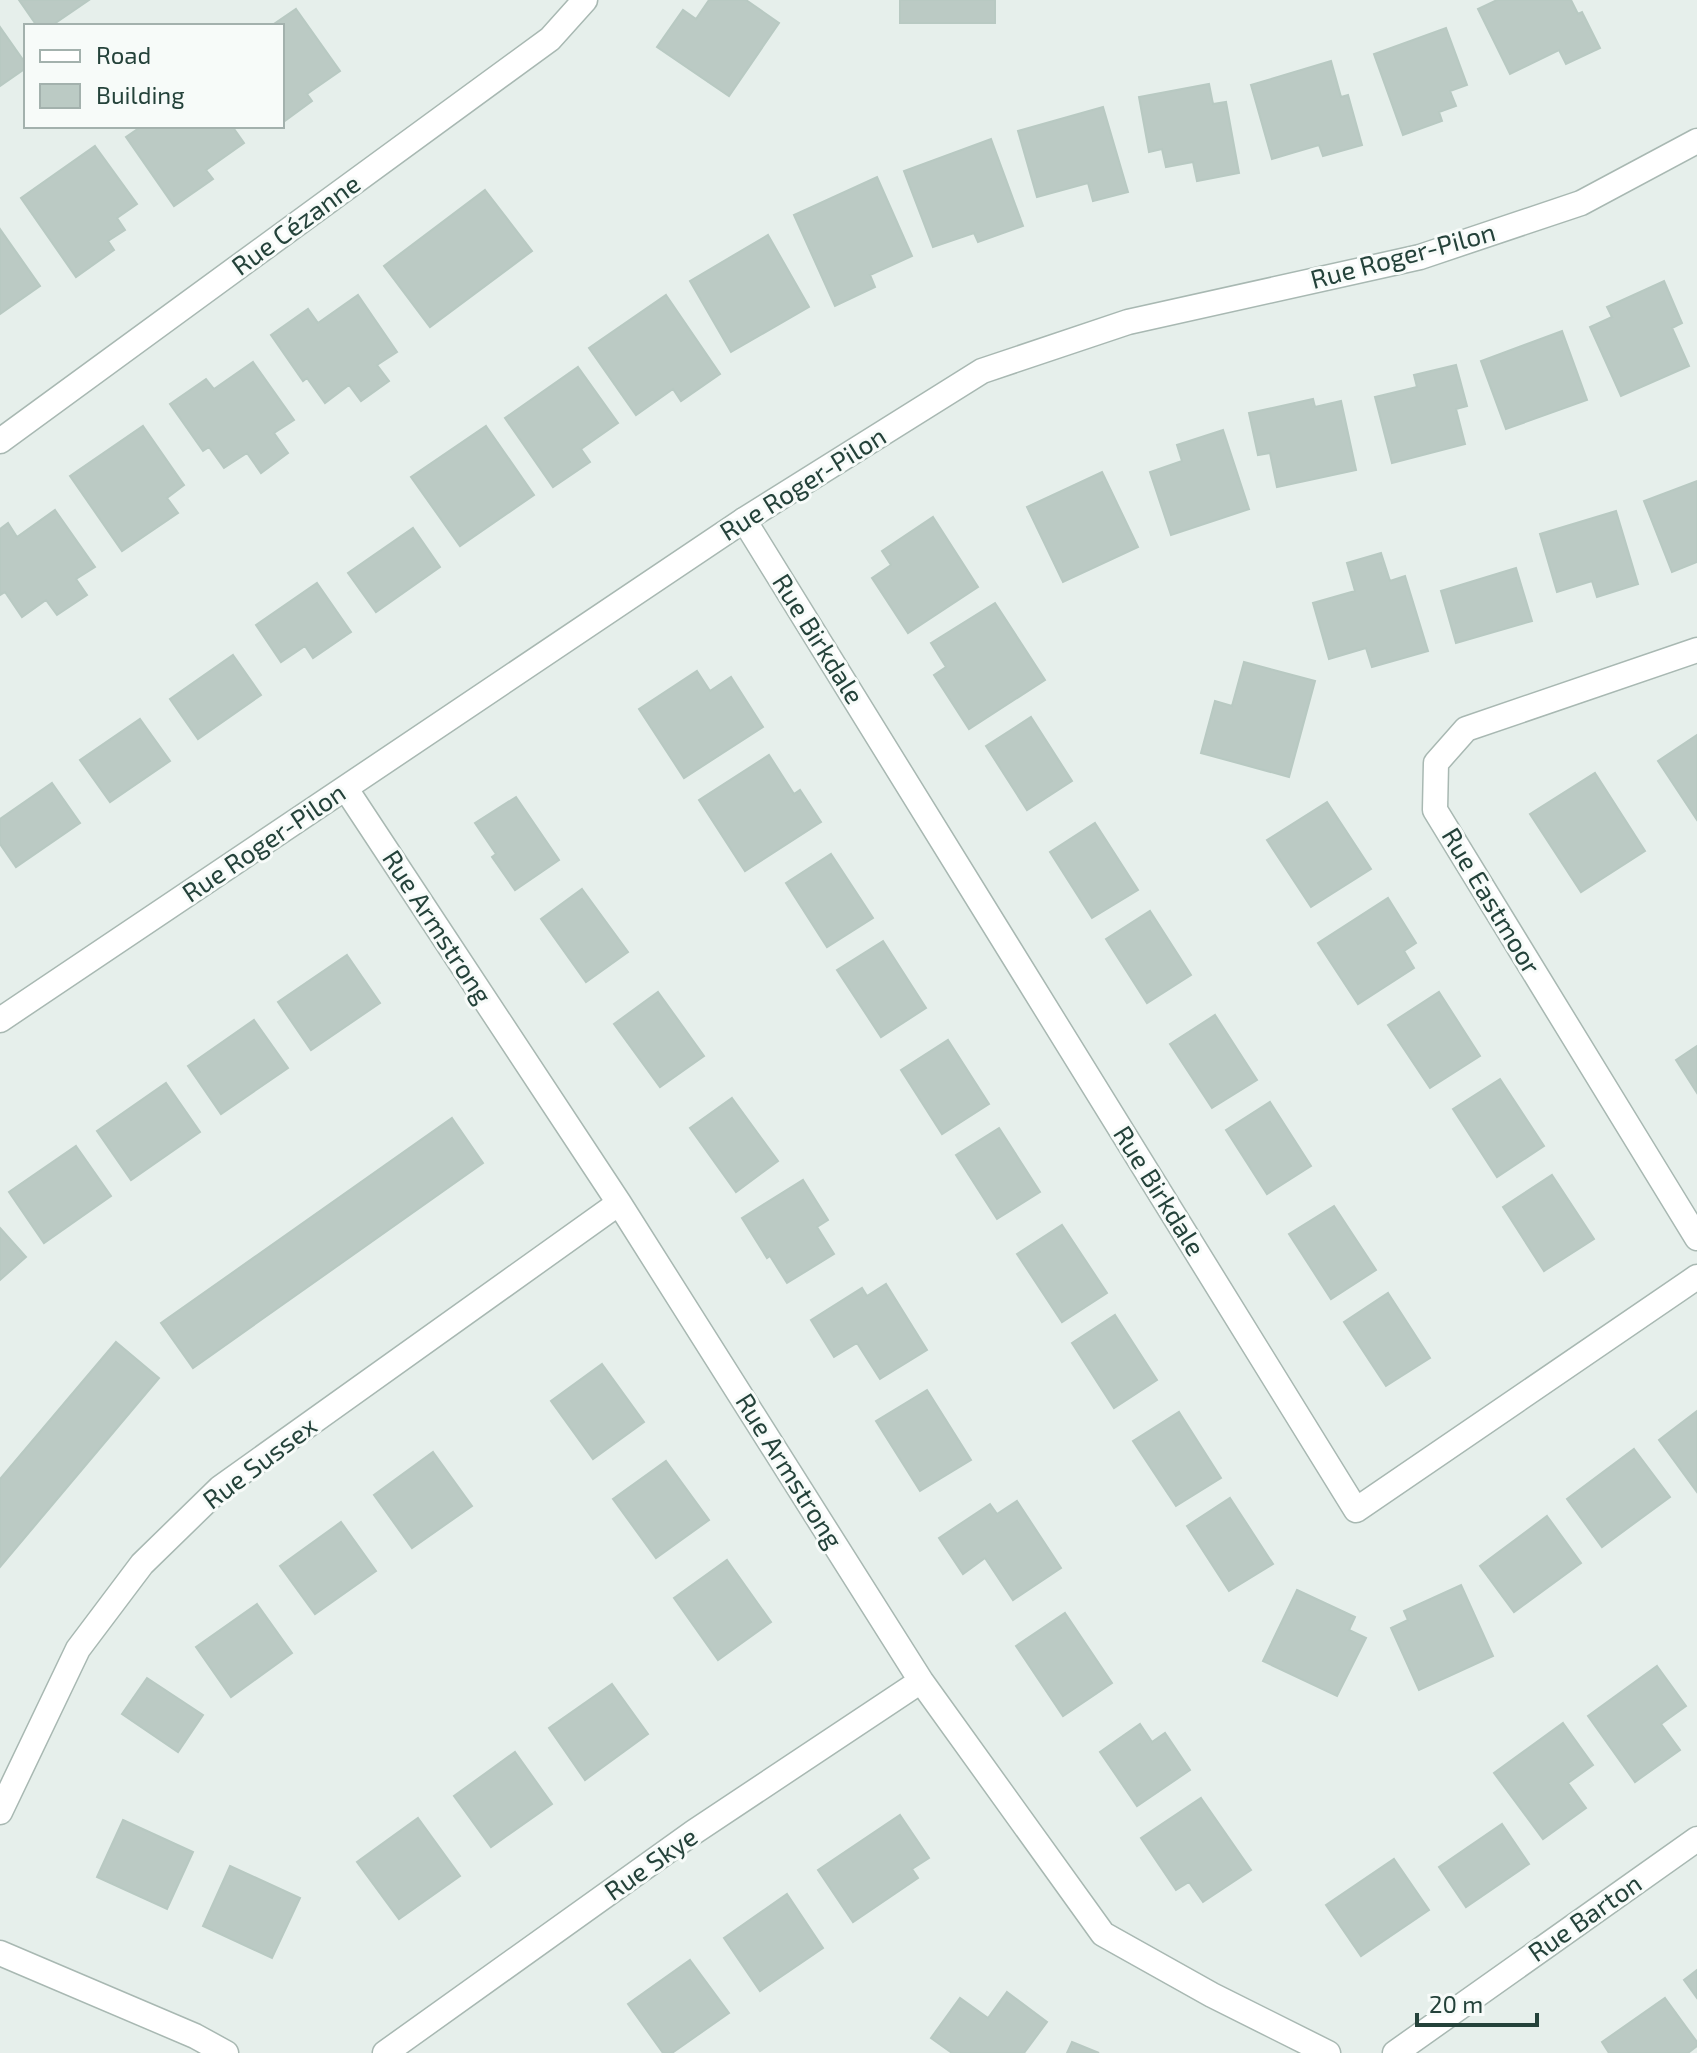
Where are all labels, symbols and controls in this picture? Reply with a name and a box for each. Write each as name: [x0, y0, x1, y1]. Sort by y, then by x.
legend: [24, 24, 284, 128]
text: Road: [96, 40, 151, 69]
text: Building: [96, 80, 185, 109]
street label: Rue Cézanne: [225, 167, 365, 281]
street label: Rue Roger-Pilon: [1307, 215, 1498, 294]
street label: Rue Roger-Pilon: [713, 419, 891, 546]
street label: Rue Birkdale: [767, 567, 871, 709]
street label: Rue Roger-Pilon: [176, 776, 351, 908]
street label: Rue Eastmoor: [1436, 821, 1548, 979]
street label: Rue Armstrong: [377, 844, 499, 1009]
street label: Rue Birkdale: [1108, 1119, 1212, 1261]
street label: Rue Armstrong: [730, 1387, 850, 1553]
street label: Rue Sussex: [196, 1409, 322, 1515]
street label: Rue Skye: [598, 1820, 702, 1906]
street label: Rue Barton: [1521, 1866, 1647, 1967]
scale bar: [1417, 1977, 1537, 2027]
text: 20 m: [1429, 1989, 1483, 2018]

